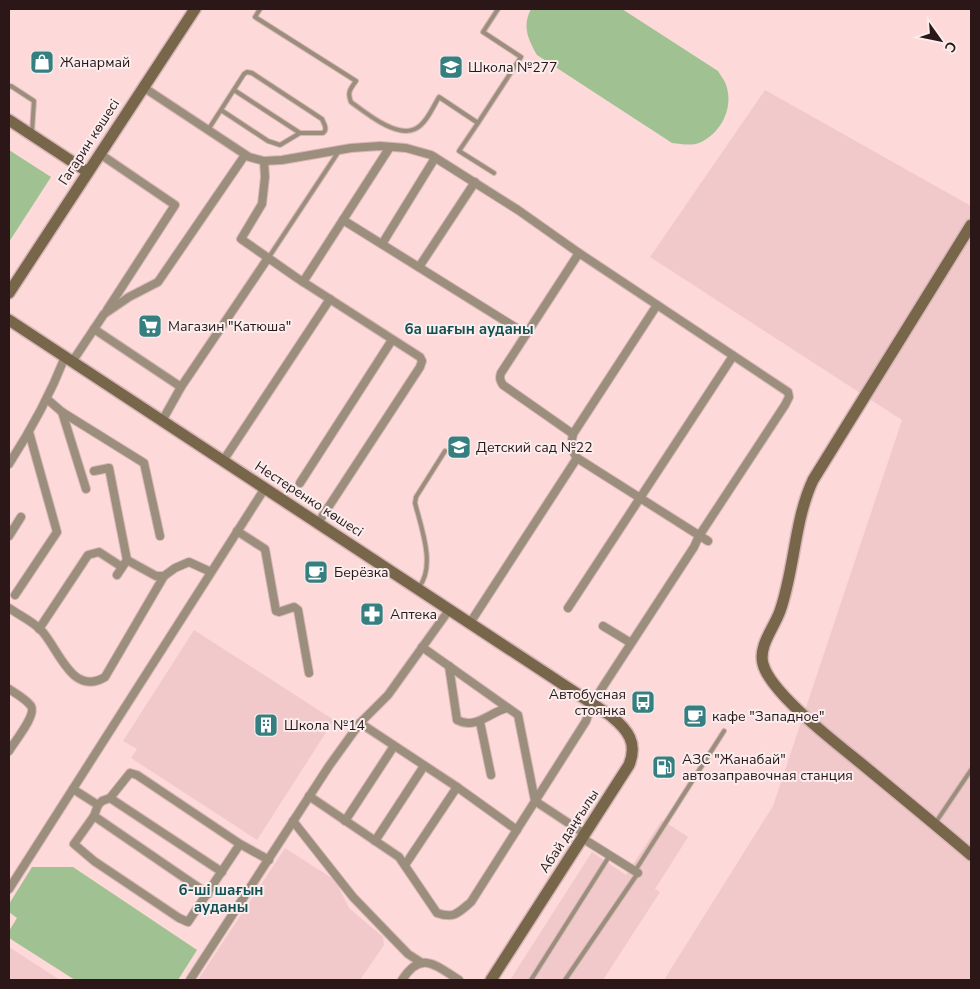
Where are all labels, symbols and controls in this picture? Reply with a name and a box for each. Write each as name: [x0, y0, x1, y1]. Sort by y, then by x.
north arrow: [915, 15, 965, 65]
text: С: [940, 38, 961, 56]
shop icon: Жанармай: [29, 49, 55, 75]
place label: Жанармай: [60, 53, 130, 72]
school or university icon: Школа №277: [438, 54, 464, 80]
place label: Школа №277: [468, 58, 557, 77]
street label: Гагарин көшесі: [54, 95, 124, 189]
supermarket icon: Магазин "Катюша": [137, 313, 163, 339]
place label: Магазин "Катюша": [168, 317, 291, 336]
district label: 6а шағын ауданы: [404, 319, 534, 339]
school or university icon: Детский сад №22: [446, 434, 472, 460]
place label: Детский сад №22: [476, 438, 593, 457]
street label: Нестеренко көшесі: [251, 457, 367, 541]
cafe icon: Берёзка: [303, 559, 329, 585]
place label: Берёзка: [334, 563, 389, 582]
pharmacy icon: Аптека: [359, 601, 385, 627]
place label: Аптека: [390, 605, 437, 624]
place label: Автобусная стоянка: [549, 685, 626, 720]
bus stop icon: Автобусная стоянка: [630, 689, 656, 715]
cafe icon: кафе "Западное": [682, 703, 708, 729]
place label: кафе "Западное": [712, 707, 824, 726]
building icon: Школа №14: [253, 712, 279, 738]
place label: Школа №14: [284, 716, 365, 735]
place label: АЗС "Жанабай" автозаправочная станция: [682, 750, 853, 785]
fuel station icon: АЗС "Жанабай" автозаправочная станция: [651, 754, 677, 780]
street label: Абай даңғылы: [535, 785, 603, 877]
district label: 6-ші шағын ауданы: [179, 880, 263, 917]

